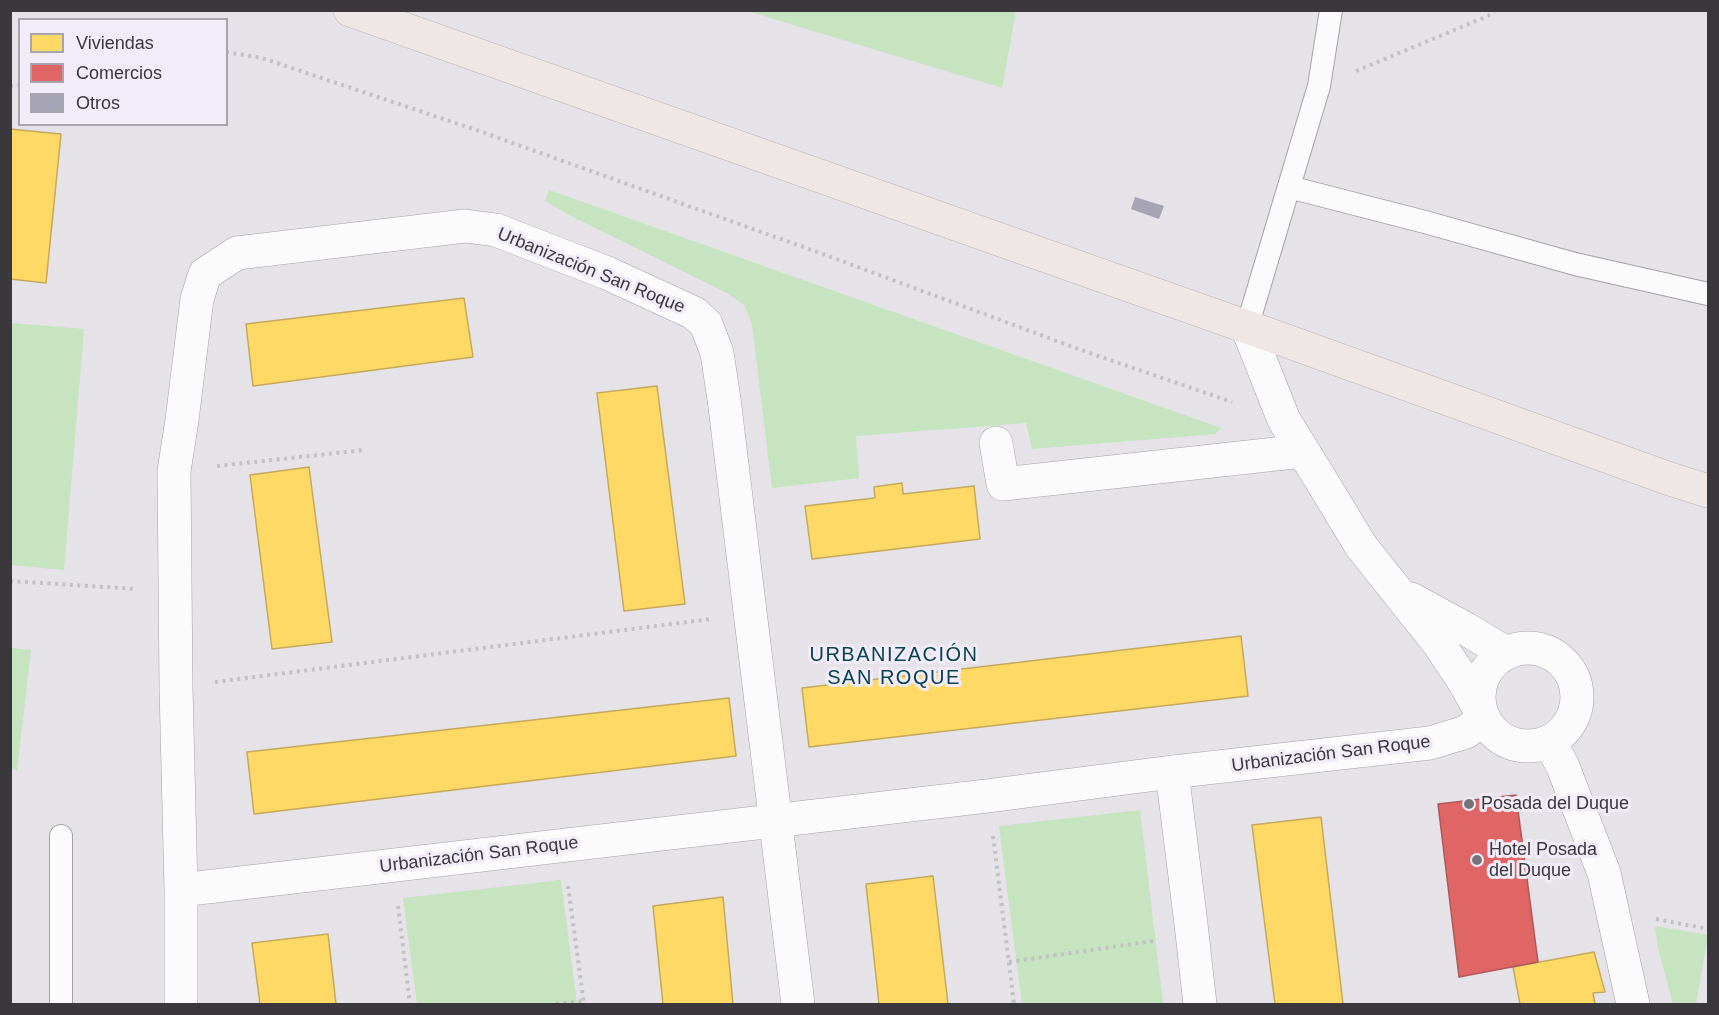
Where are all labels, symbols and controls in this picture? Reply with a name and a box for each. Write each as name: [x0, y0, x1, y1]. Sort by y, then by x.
legend: [18, 18, 228, 126]
text: Viviendas: [76, 33, 154, 53]
text: Comercios: [76, 63, 162, 83]
text: Otros: [76, 93, 120, 113]
street label: Urbanización San Roque: [494, 224, 688, 318]
district label: URBANIZACIÓN SAN ROQUE: [809, 643, 979, 690]
street label: Urbanización San Roque: [1230, 731, 1432, 777]
place label: Posada del Duque: [1481, 793, 1629, 815]
marker: Posada del Duque: [1462, 797, 1476, 811]
street label: Urbanización San Roque: [378, 832, 580, 878]
place label: Hotel Posada del Duque: [1489, 839, 1597, 882]
marker: Hotel Posada del Duque: [1470, 853, 1484, 867]

